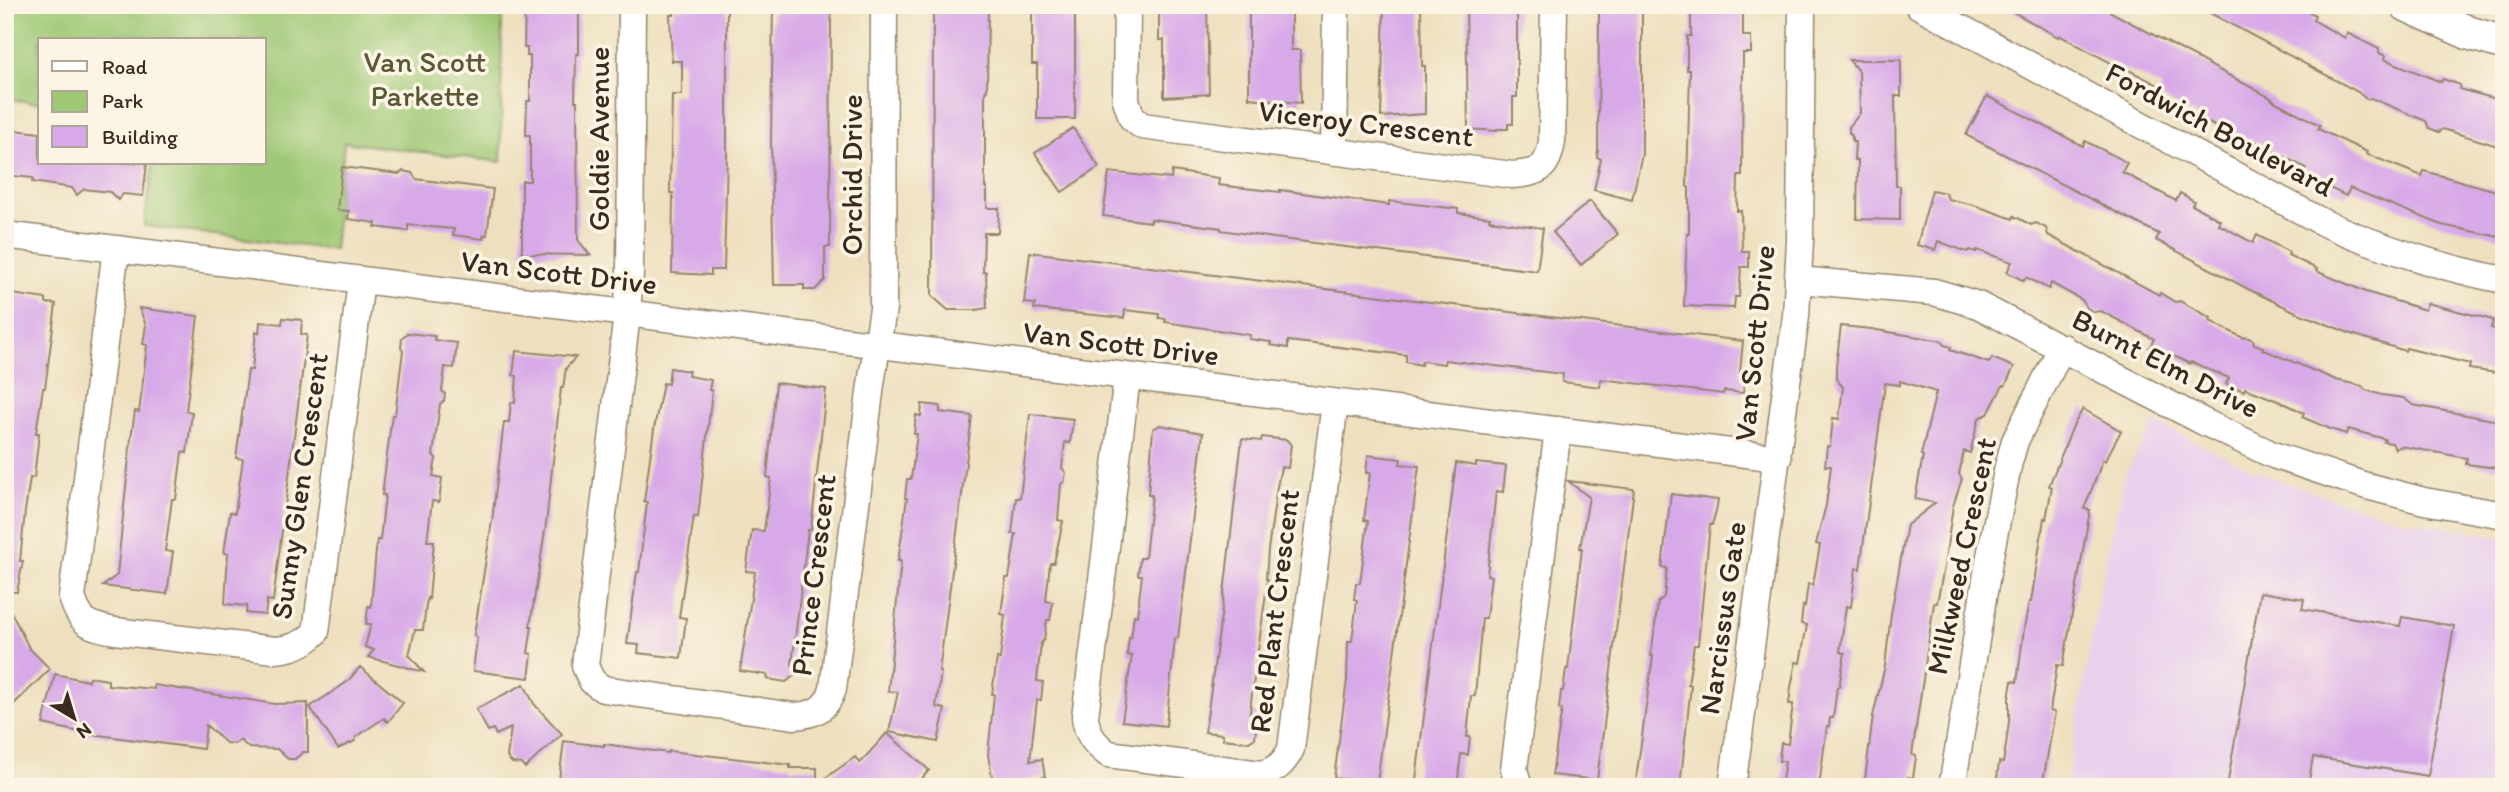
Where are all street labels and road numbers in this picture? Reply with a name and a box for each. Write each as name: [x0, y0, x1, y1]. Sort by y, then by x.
street label: Goldie Avenue: [580, 47, 617, 231]
street label: Fordwich Boulevard: [2100, 53, 2340, 205]
street label: Viceroy Crescent: [1256, 91, 1476, 155]
street label: Orchid Drive: [833, 94, 870, 256]
street label: Van Scott Drive: [459, 242, 659, 302]
street label: Van Scott Drive: [1725, 243, 1783, 443]
street label: Burnt Elm Drive: [2066, 300, 2266, 426]
street label: Van Scott Drive: [1021, 313, 1221, 373]
street label: Sunny Glen Crescent: [262, 350, 336, 622]
street label: Milkweed Crescent: [1918, 434, 2004, 678]
street label: Prince Crescent: [782, 472, 844, 678]
street label: Red Plant Crescent: [1241, 487, 1307, 735]
street label: Narcissus Gate: [1690, 519, 1754, 717]

